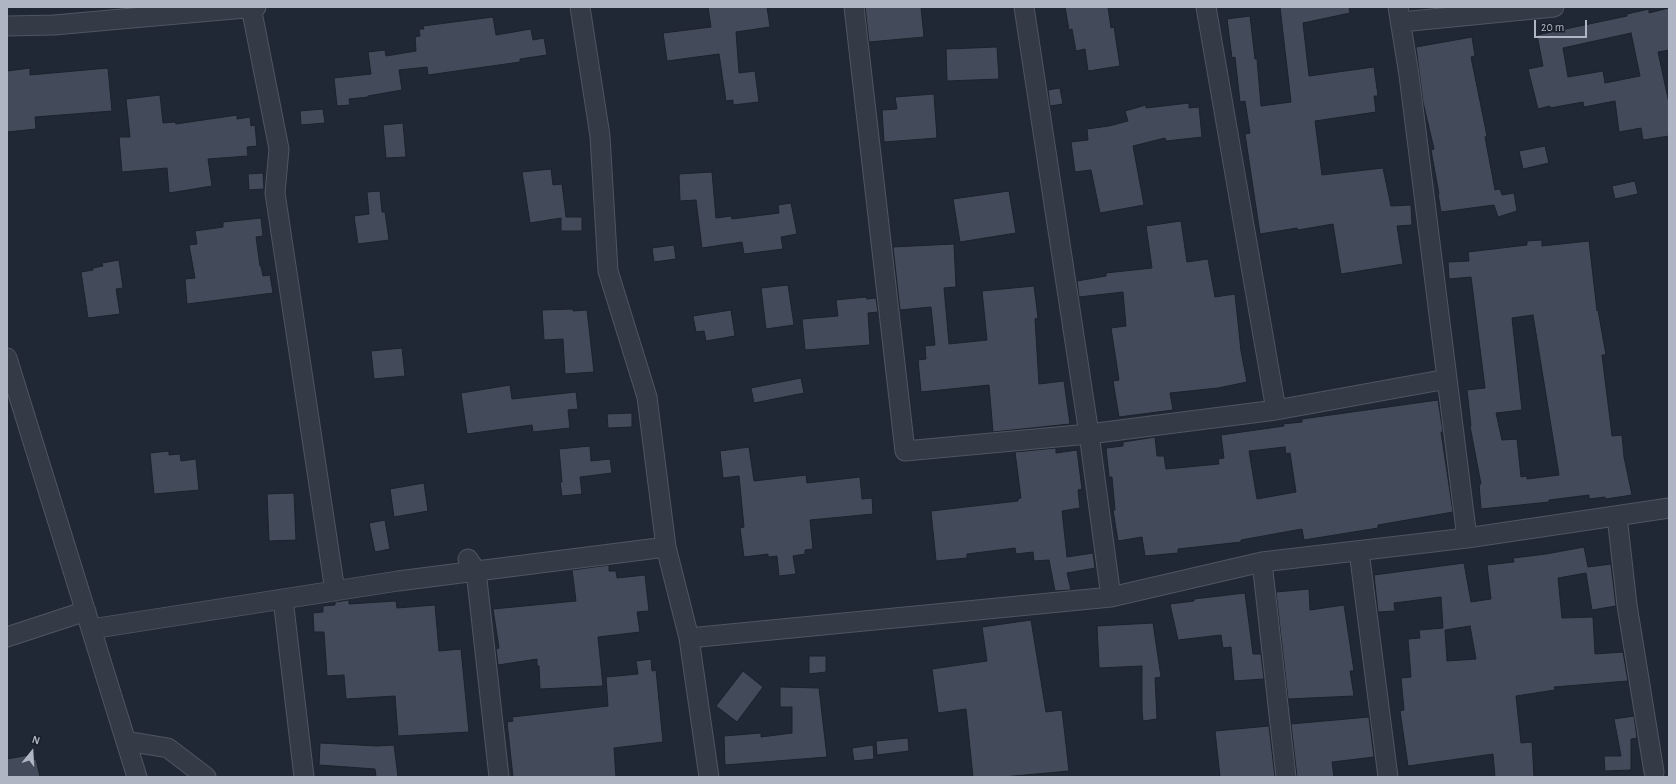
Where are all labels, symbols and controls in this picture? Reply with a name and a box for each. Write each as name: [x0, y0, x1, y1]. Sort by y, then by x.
scale bar: [1536, 12, 1589, 38]
text: 20 m: [1541, 21, 1564, 33]
north arrow: [12, 732, 52, 772]
text: N: [31, 734, 41, 747]

